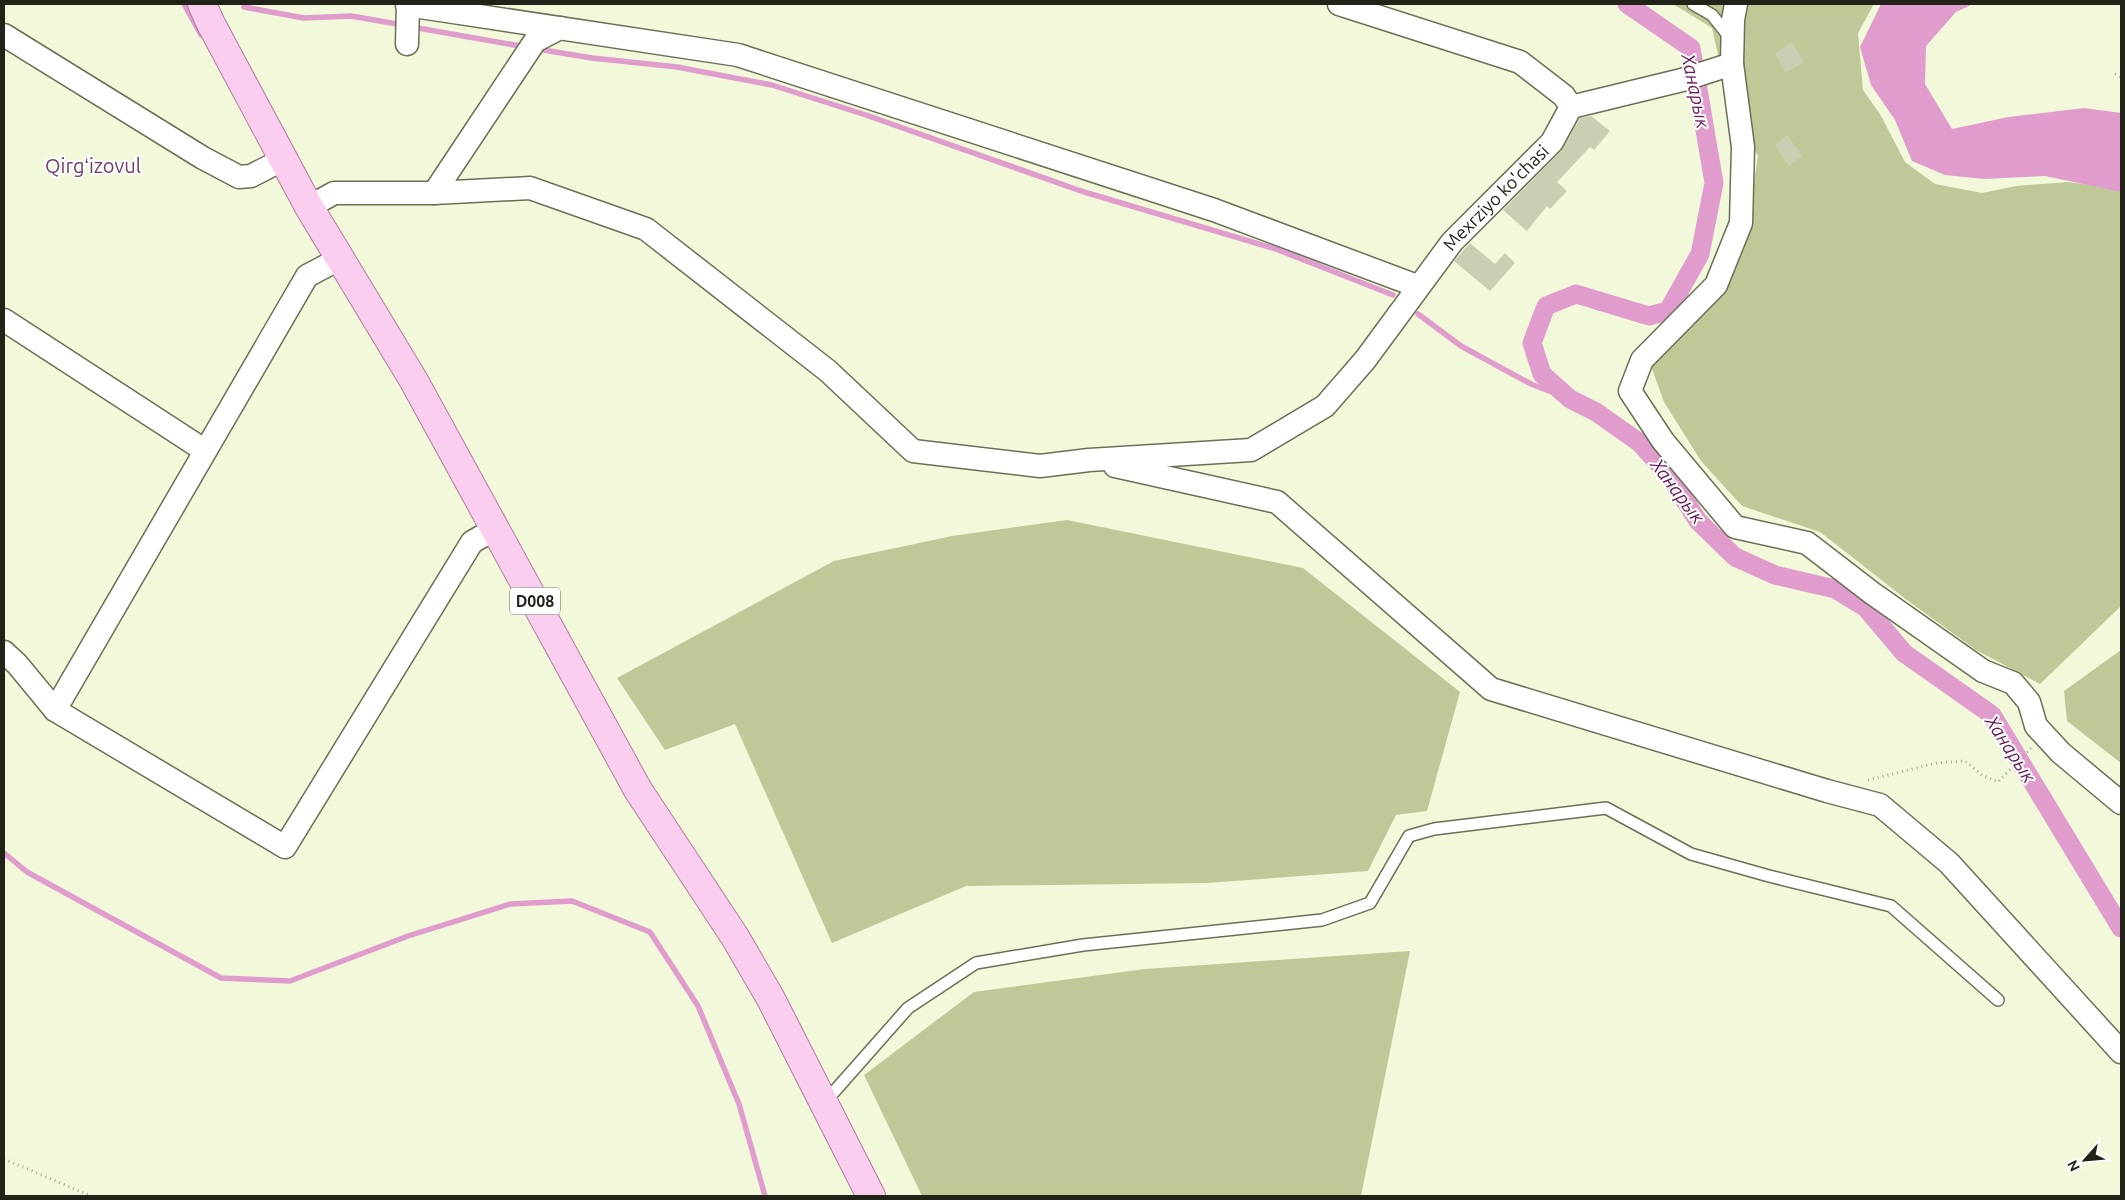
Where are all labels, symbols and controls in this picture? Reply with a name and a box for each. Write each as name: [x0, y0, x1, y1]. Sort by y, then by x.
water label: Ханарык: [1677, 51, 1715, 130]
street label: Mexrziyo ko'chasi: [1438, 140, 1552, 254]
district label: Qirgʻizovul: [45, 154, 141, 177]
water label: Ханарык: [1646, 453, 1710, 528]
road number: D008: [510, 588, 560, 614]
water label: Ханарык: [1981, 711, 2041, 787]
north arrow: [2060, 1135, 2110, 1185]
text: N: [2064, 1158, 2083, 1174]

